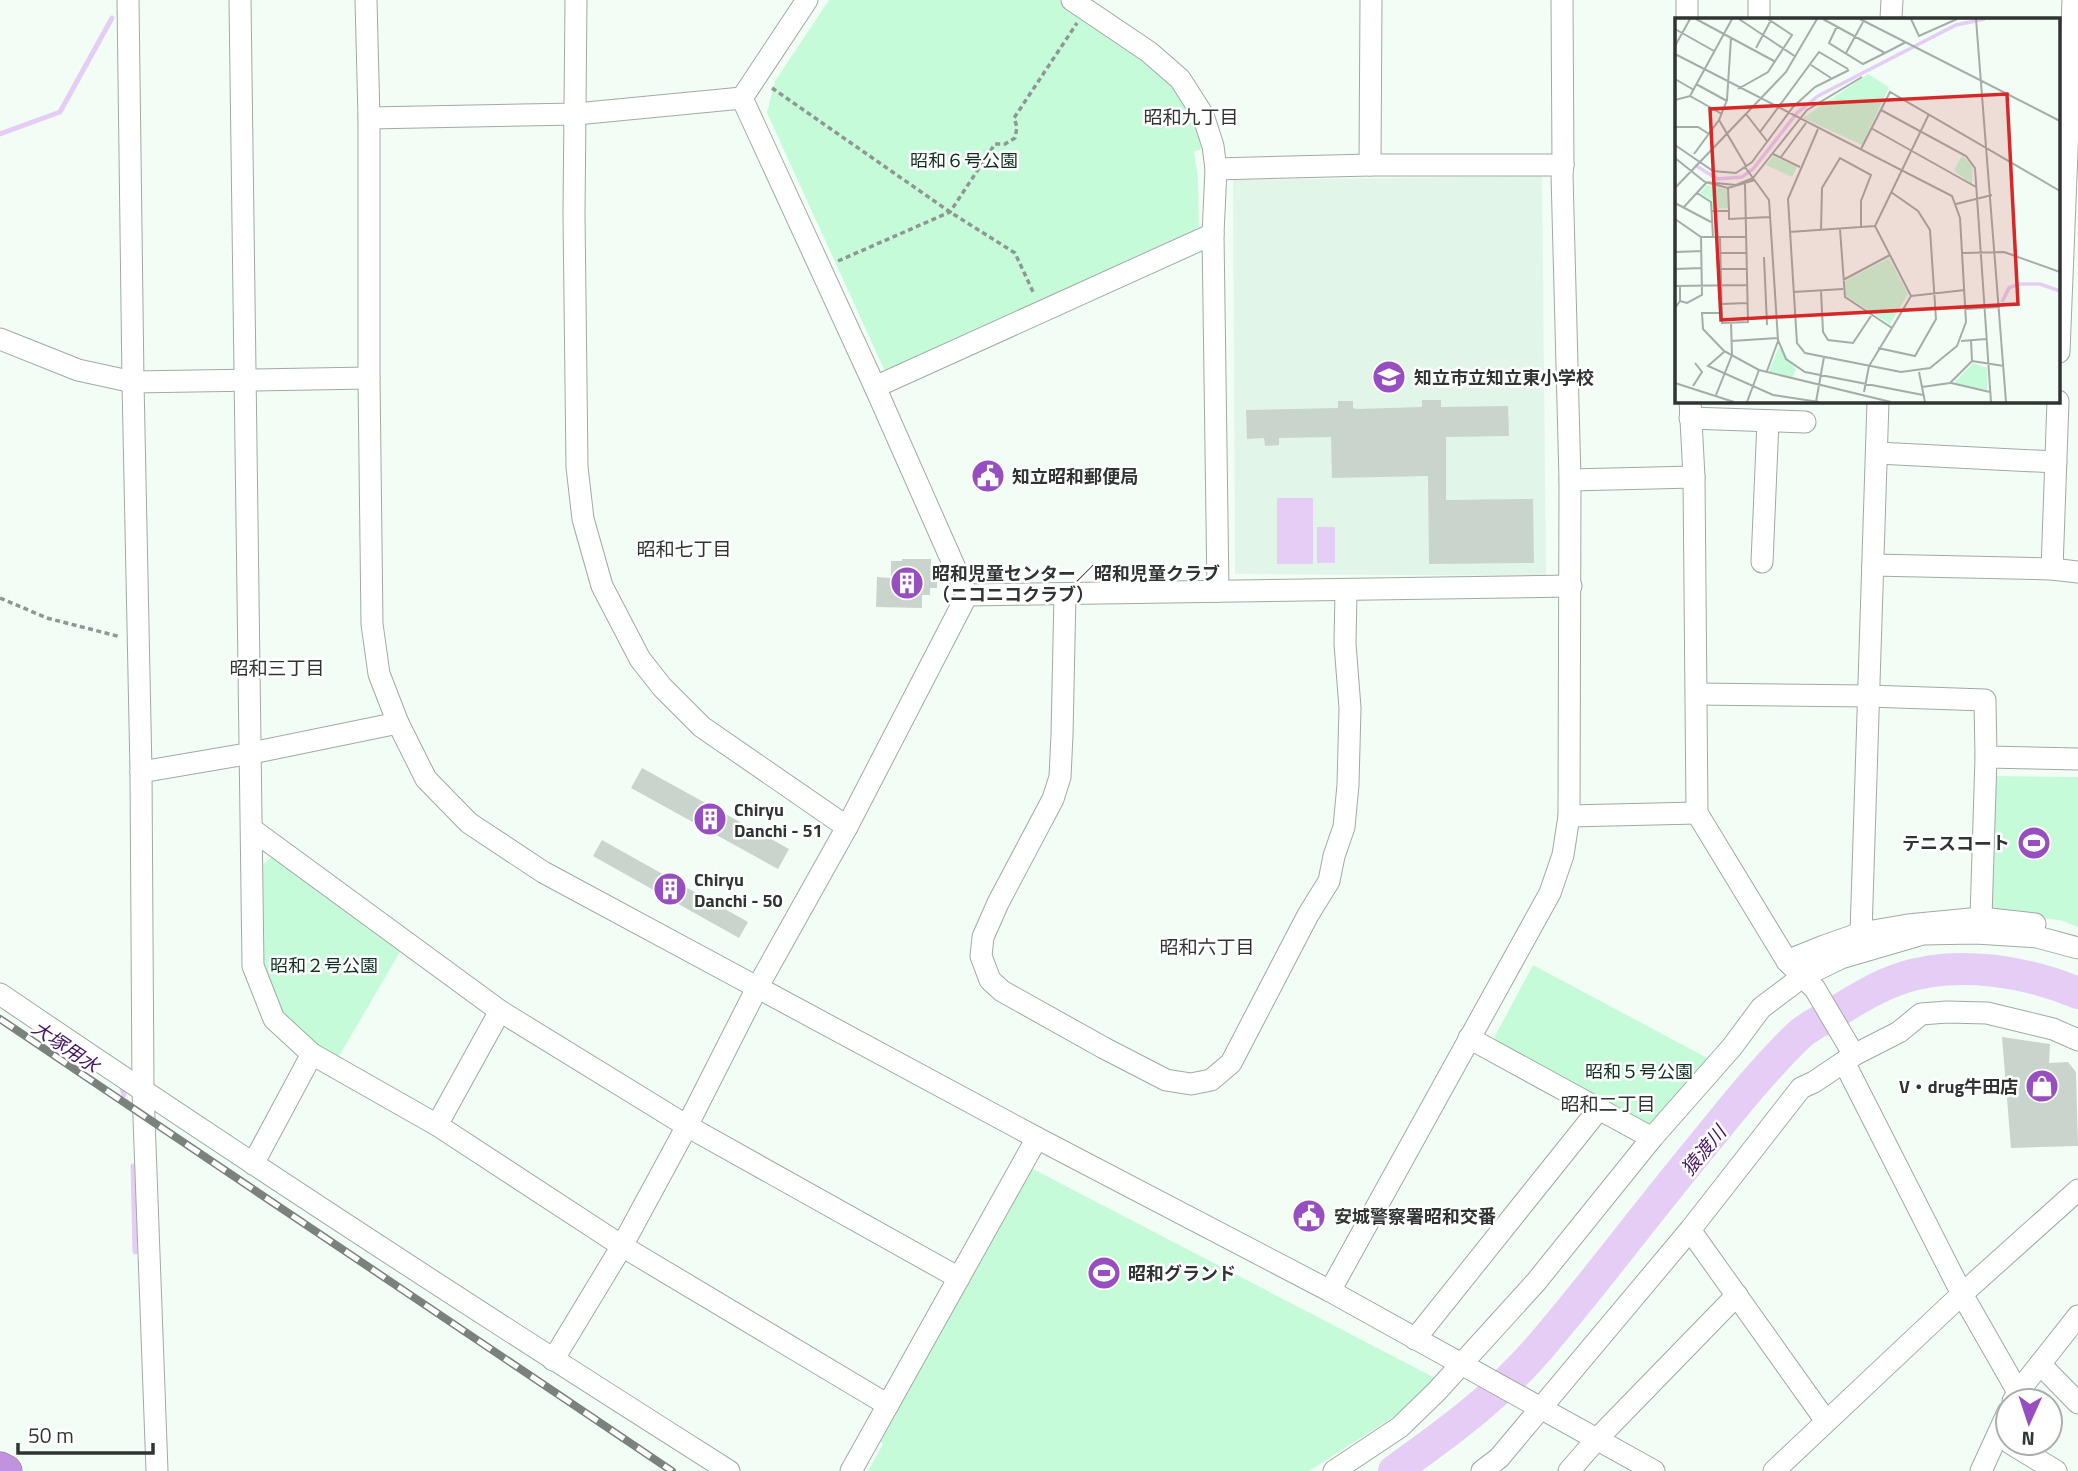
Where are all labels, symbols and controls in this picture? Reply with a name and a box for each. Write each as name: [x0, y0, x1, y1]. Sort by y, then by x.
inset map: [1675, 18, 2060, 402]
district label: 昭和九丁目: [1143, 102, 1239, 131]
park label: 昭和６号公園: [910, 147, 1018, 174]
school or university icon: 知立市立知立東小学校: [1370, 358, 1408, 396]
place label: 知立市立知立東小学校: [1414, 364, 1594, 391]
public building icon: 知立昭和郵便局: [969, 457, 1007, 495]
place label: 知立昭和郵便局: [1012, 463, 1138, 490]
district label: 昭和七丁目: [636, 534, 732, 563]
place label: 昭和児童センター／昭和児童クラブ （ニコニコクラブ）: [932, 560, 1220, 608]
building icon: 昭和児童センター／昭和児童クラブ （ニコニコクラブ）: [888, 564, 926, 602]
district label: 昭和三丁目: [229, 653, 325, 682]
place label: Chiryu Danchi - 51: [734, 796, 823, 844]
building icon: Chiryu Danchi - 51: [691, 800, 729, 838]
sports icon: テニスコート: [2015, 824, 2053, 862]
place label: テニスコート: [1902, 830, 2010, 857]
place label: Chiryu Danchi - 50: [694, 866, 783, 914]
building icon: Chiryu Danchi - 50: [651, 870, 689, 908]
district label: 昭和六丁目: [1159, 932, 1255, 961]
park label: 昭和２号公園: [270, 952, 378, 979]
water label: 大塚用水: [26, 1013, 107, 1080]
park label: 昭和５号公園: [1585, 1058, 1693, 1085]
shop icon: V・drug牛田店: [2023, 1067, 2061, 1105]
place label: V・drug牛田店: [1899, 1073, 2018, 1100]
district label: 昭和二丁目: [1560, 1089, 1656, 1118]
water label: 猿渡川: [1674, 1117, 1734, 1181]
public building icon: 安城警察署昭和交番: [1290, 1197, 1328, 1235]
place label: 安城警察署昭和交番: [1334, 1203, 1496, 1230]
sports icon: 昭和グランド: [1085, 1254, 1123, 1292]
place label: 昭和グランド: [1128, 1260, 1236, 1287]
north arrow: [1994, 1387, 2064, 1457]
scale bar: [18, 1412, 152, 1456]
text: 50 m: [28, 1419, 74, 1451]
text: N: [2021, 1425, 2035, 1454]

